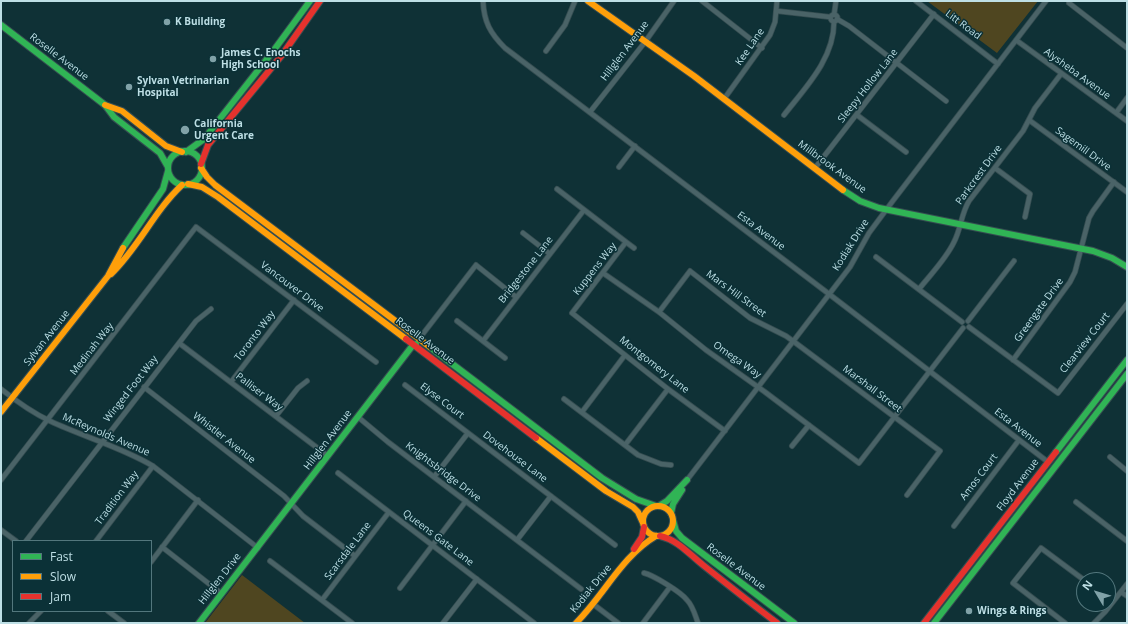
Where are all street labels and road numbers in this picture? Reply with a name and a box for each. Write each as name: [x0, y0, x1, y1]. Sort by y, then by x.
street label: Litt Road: [943, 8, 983, 42]
street label: Hillglen Avenue: [599, 19, 651, 83]
street label: Kee Lane: [733, 26, 767, 68]
street label: Roselle Avenue: [27, 31, 91, 83]
street label: Alysheba Avenue: [1041, 46, 1113, 102]
street label: Sleepy Hollow Lane: [835, 47, 901, 125]
street label: Sagemill Drive: [1053, 125, 1113, 173]
street label: Millbrook Avenue: [796, 138, 868, 196]
street label: Parkcrest Drive: [953, 143, 1005, 207]
street label: Esta Avenue: [735, 209, 787, 253]
street label: Kodiak Drive: [830, 217, 872, 273]
street label: Bridgestone Lane: [496, 234, 556, 306]
street label: Kuppens Way: [571, 240, 619, 298]
street label: Vancouver Drive: [258, 259, 326, 315]
street label: Mars Hill Street: [704, 268, 768, 320]
street label: Greengate Drive: [1012, 276, 1066, 344]
street label: Sylvan Avenue: [22, 308, 72, 368]
street label: Toronto Way: [232, 309, 278, 363]
street label: Clearview Court: [1058, 310, 1112, 376]
street label: Roselle Avenue: [393, 315, 457, 367]
street label: Medinah Way: [68, 320, 116, 378]
street label: Montgomery Lane: [617, 334, 691, 396]
street label: Omega Way: [711, 339, 763, 381]
street label: Winged Foot Way: [101, 353, 161, 425]
street label: Marshall Street: [840, 363, 904, 415]
street label: Palliser Way: [233, 370, 285, 414]
street label: Elyse Court: [418, 381, 466, 421]
street label: Esta Avenue: [992, 406, 1044, 450]
street label: Hillglen Avenue: [302, 408, 354, 472]
street label: Whistler Avenue: [190, 410, 258, 466]
street label: McReynolds Avenue: [61, 411, 151, 459]
street label: Dovehouse Lane: [480, 429, 550, 485]
street label: Knightsbridge Drive: [403, 440, 483, 504]
street label: Amos Court: [958, 451, 1000, 503]
street label: Floyd Avenue: [994, 457, 1042, 513]
street label: Tradition Way: [93, 469, 141, 527]
street label: Queens Gate Lane: [400, 507, 476, 569]
street label: Scarsdale Lane: [322, 520, 374, 582]
street label: Roselle Avenue: [704, 541, 768, 593]
street label: Hillglen Drive: [196, 551, 244, 607]
street label: Kodiak Drive: [568, 562, 614, 616]

